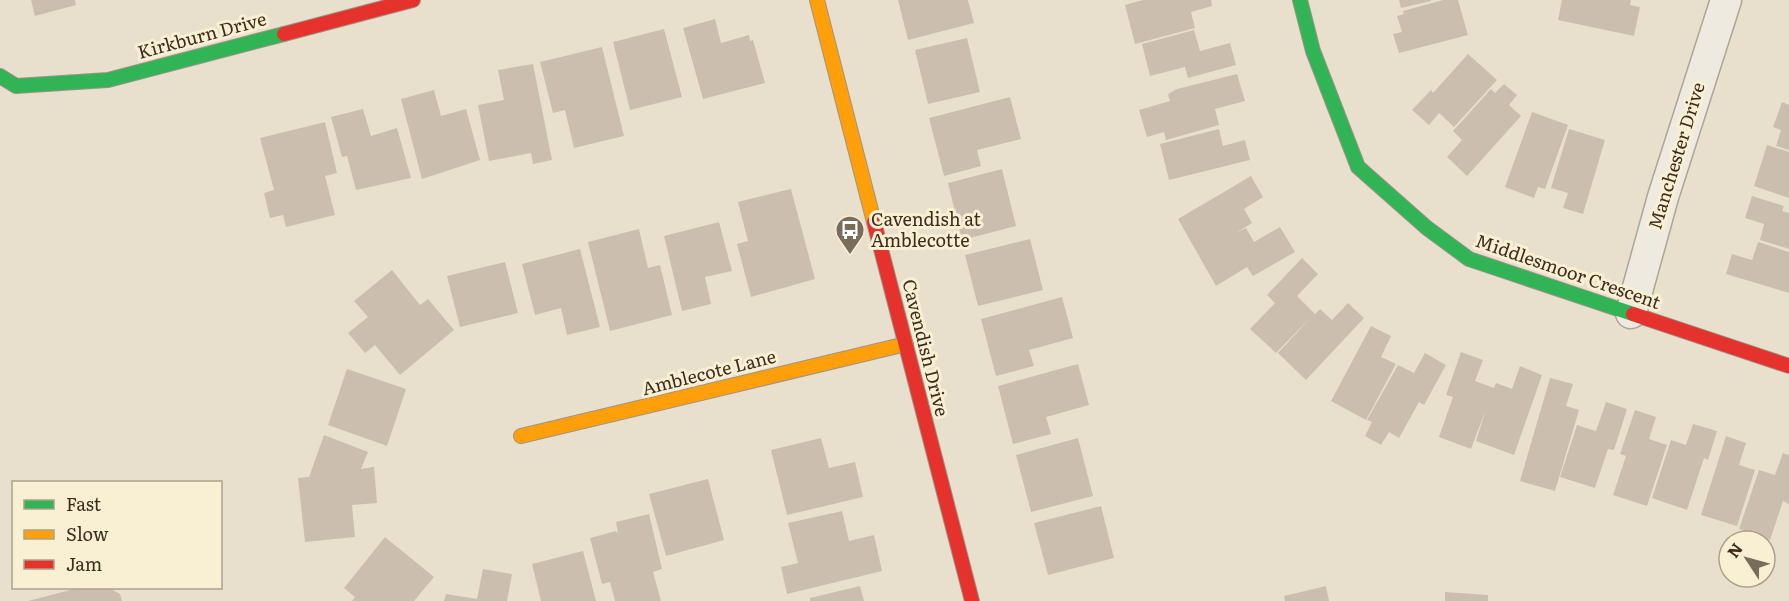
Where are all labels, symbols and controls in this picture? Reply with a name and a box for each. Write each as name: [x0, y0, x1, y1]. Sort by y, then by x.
street label: Kirkburn Drive: [134, 4, 269, 65]
street label: Manchester Drive: [1640, 79, 1711, 232]
place label: Cavendish at Amblecotte: [871, 205, 981, 253]
bus stop icon: Cavendish at Amblecotte: [834, 214, 866, 256]
street label: Middlesmoor Crescent: [1472, 226, 1665, 315]
street label: Cavendish Drive: [896, 276, 957, 419]
street label: Amblecote Lane: [639, 342, 778, 401]
legend: [12, 481, 222, 589]
text: Fast: [66, 490, 102, 517]
text: Slow: [66, 520, 109, 547]
north arrow: [1717, 529, 1777, 589]
text: N: [1720, 537, 1748, 562]
text: Jam: [66, 550, 102, 577]

